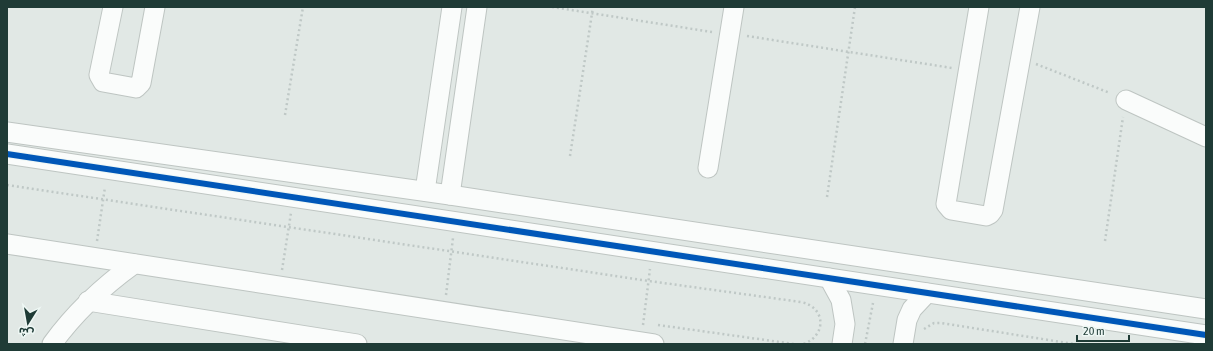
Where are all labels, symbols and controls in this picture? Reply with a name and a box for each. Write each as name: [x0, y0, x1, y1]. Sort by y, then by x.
north arrow: [8, 303, 48, 343]
scale bar: [1077, 317, 1129, 343]
text: 20 m: [1083, 324, 1105, 338]
text: ش: [18, 325, 35, 340]

